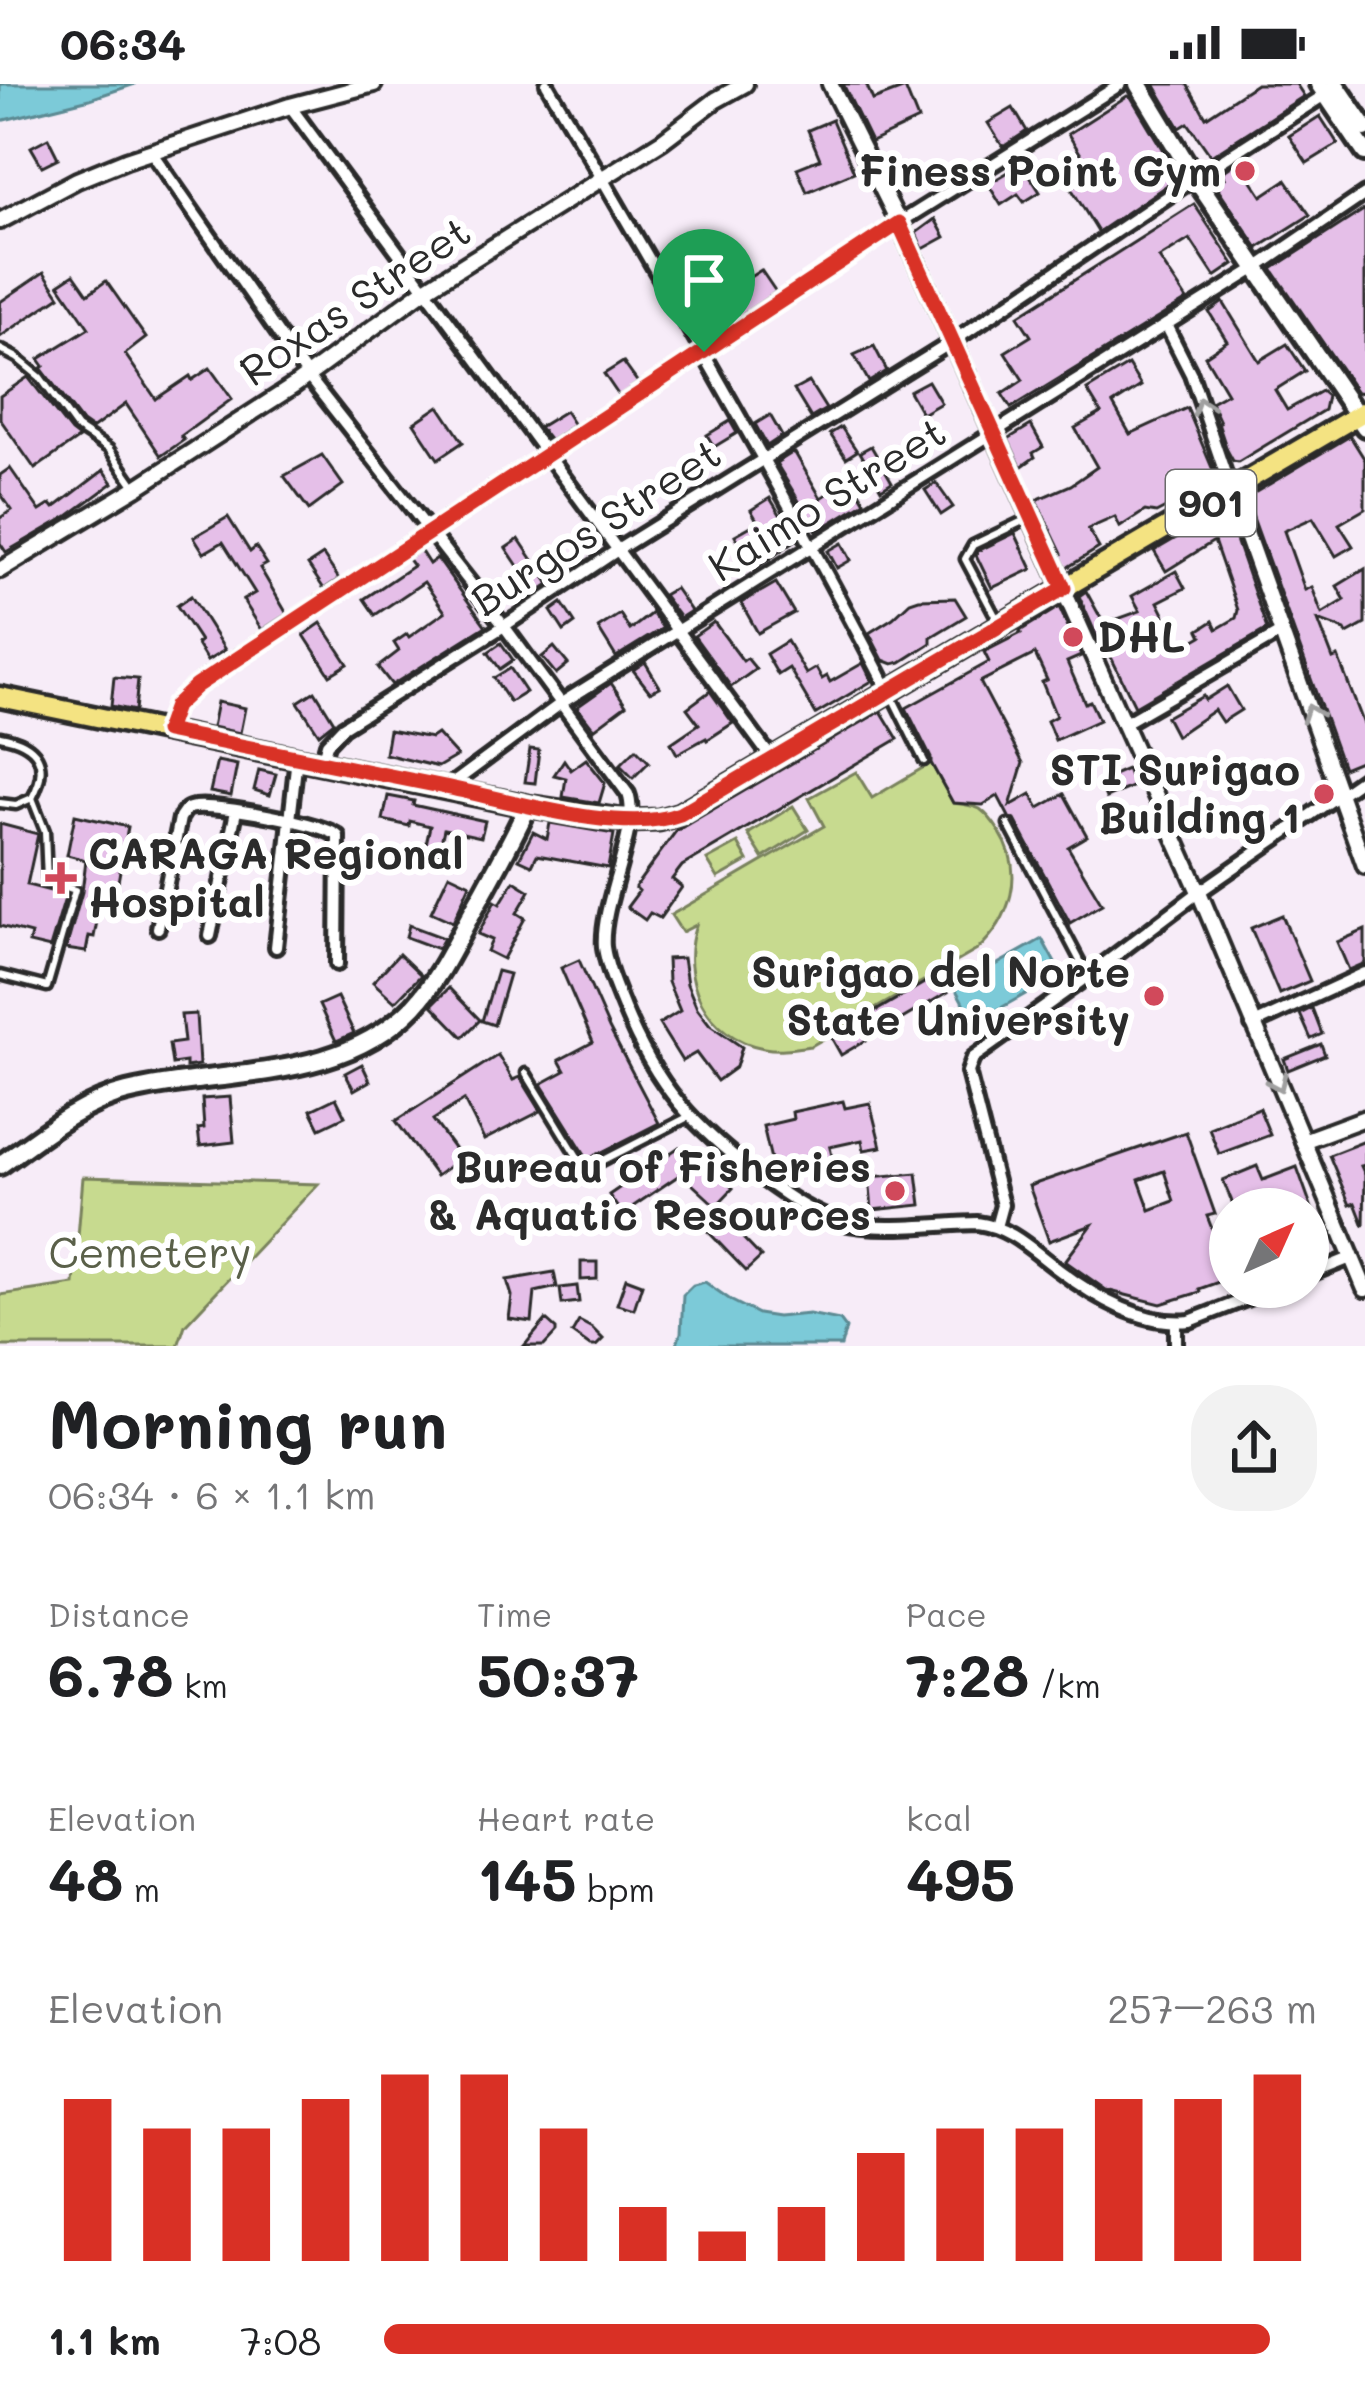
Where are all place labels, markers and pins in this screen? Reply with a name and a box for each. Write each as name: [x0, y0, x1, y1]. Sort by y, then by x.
place label: Finess Point Gym: [859, 142, 1221, 197]
marker: Finess Point Gym: [1232, 158, 1258, 184]
pin: [653, 229, 755, 352]
place label: DHL: [1097, 608, 1185, 663]
marker: DHL: [1060, 624, 1086, 650]
place label: STI Surigao Building 1: [1050, 741, 1300, 844]
marker: STI Surigao Building 1: [1311, 781, 1337, 807]
place label: CARAGA Regional Hospital: [88, 825, 464, 928]
marker: CARAGA Regional Hospital: [45, 862, 77, 894]
place label: Surigao del Norte State University: [751, 943, 1130, 1046]
marker: Surigao del Norte State University: [1141, 983, 1167, 1009]
place label: Bureau of Fisheries & Aquatic Resources: [427, 1138, 871, 1241]
marker: Bureau of Fisheries & Aquatic Resources: [882, 1178, 908, 1204]

